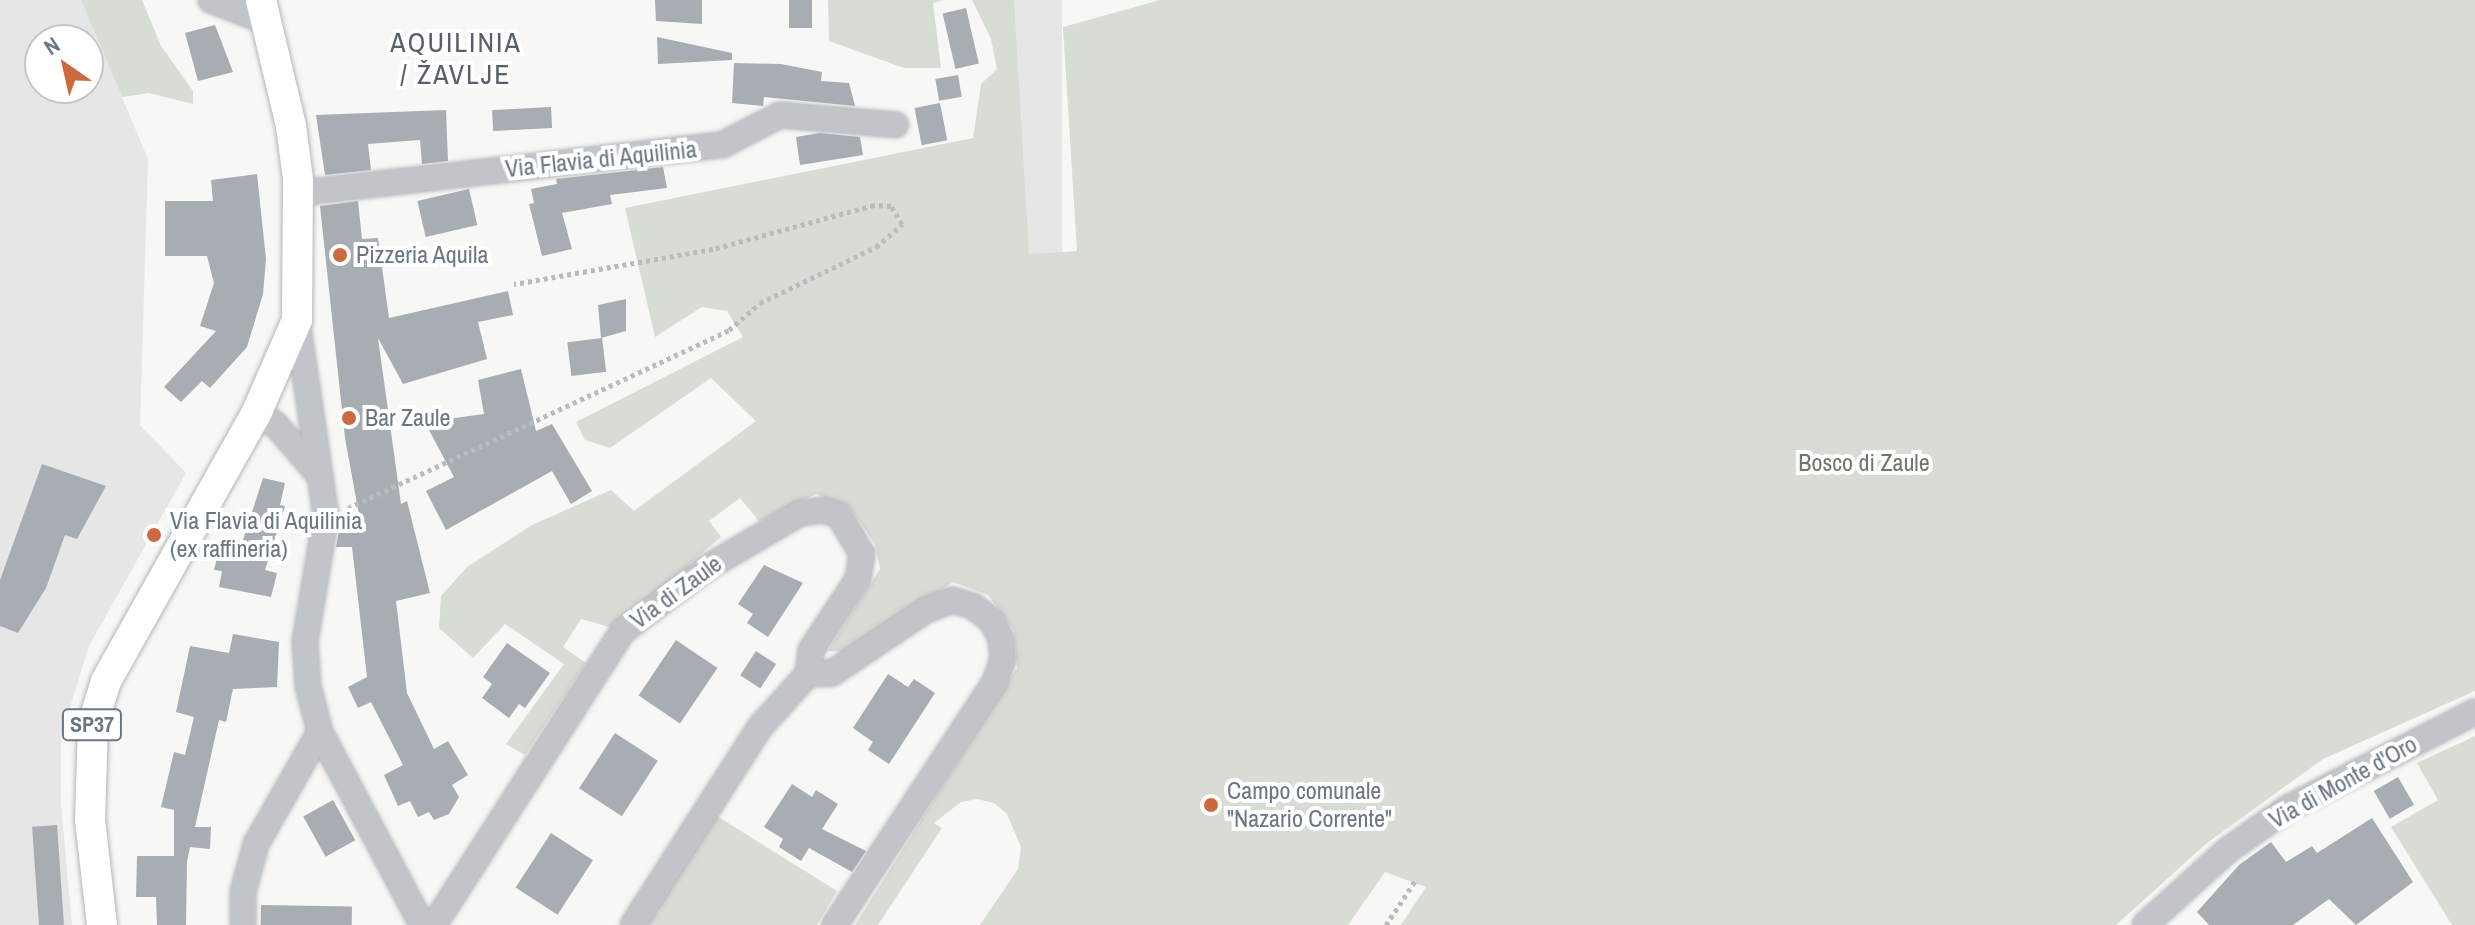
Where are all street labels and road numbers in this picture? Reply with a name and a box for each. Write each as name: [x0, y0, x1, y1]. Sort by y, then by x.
street label: Via Flavia di Aquilinia: [503, 135, 699, 183]
street label: Via di Zaule: [625, 549, 727, 635]
road number: SP37: [60, 707, 124, 743]
street label: Via di Monte d'Oro: [2264, 730, 2422, 834]

